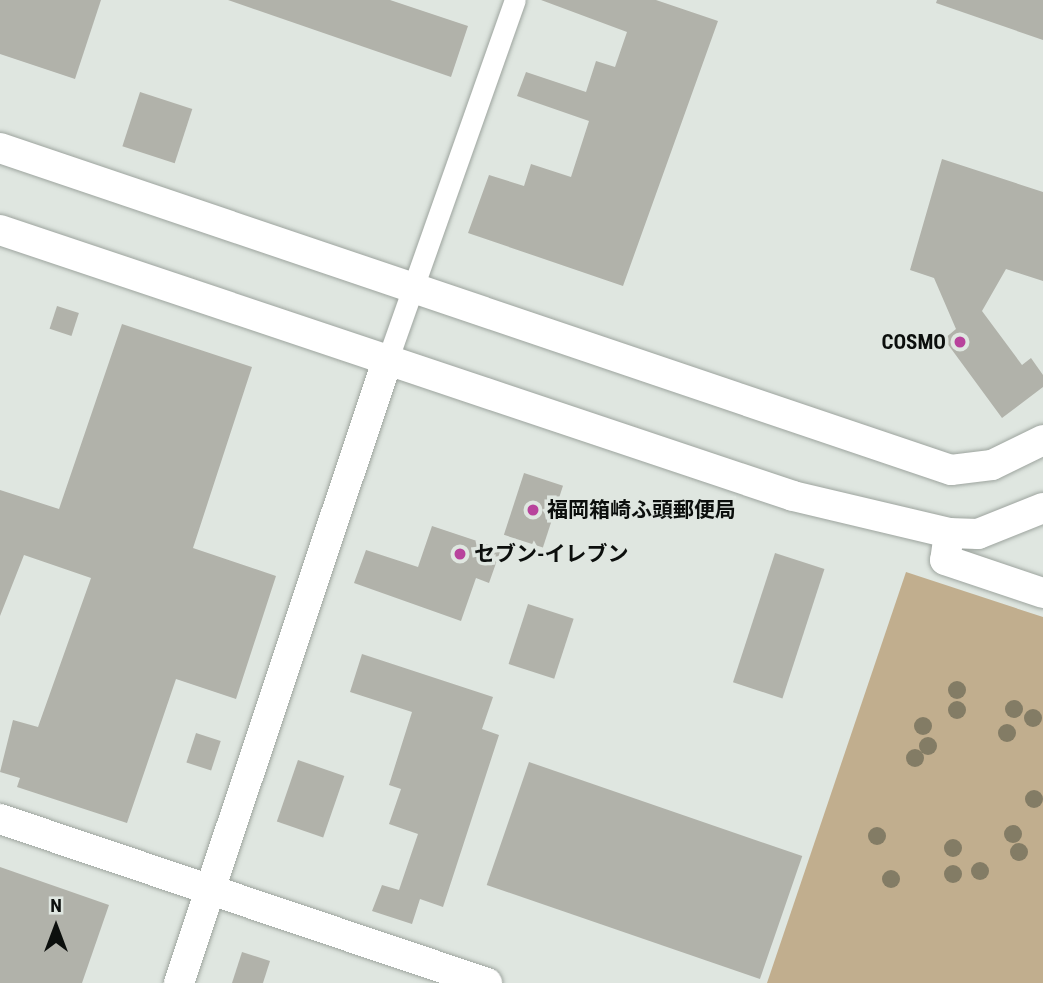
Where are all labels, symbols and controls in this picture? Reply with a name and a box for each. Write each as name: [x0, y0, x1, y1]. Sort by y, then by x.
place label: COSMO: [881, 329, 946, 355]
marker: COSMO: [952, 334, 968, 350]
place label: 福岡箱崎ふ頭郵便局: [547, 497, 736, 523]
marker: 福岡箱崎ふ頭郵便局: [525, 502, 541, 518]
place label: セブン-イレブン: [474, 541, 629, 567]
marker: セブン-イレブン: [452, 546, 468, 562]
north arrow: [21, 892, 91, 962]
text: N: [50, 894, 62, 917]

